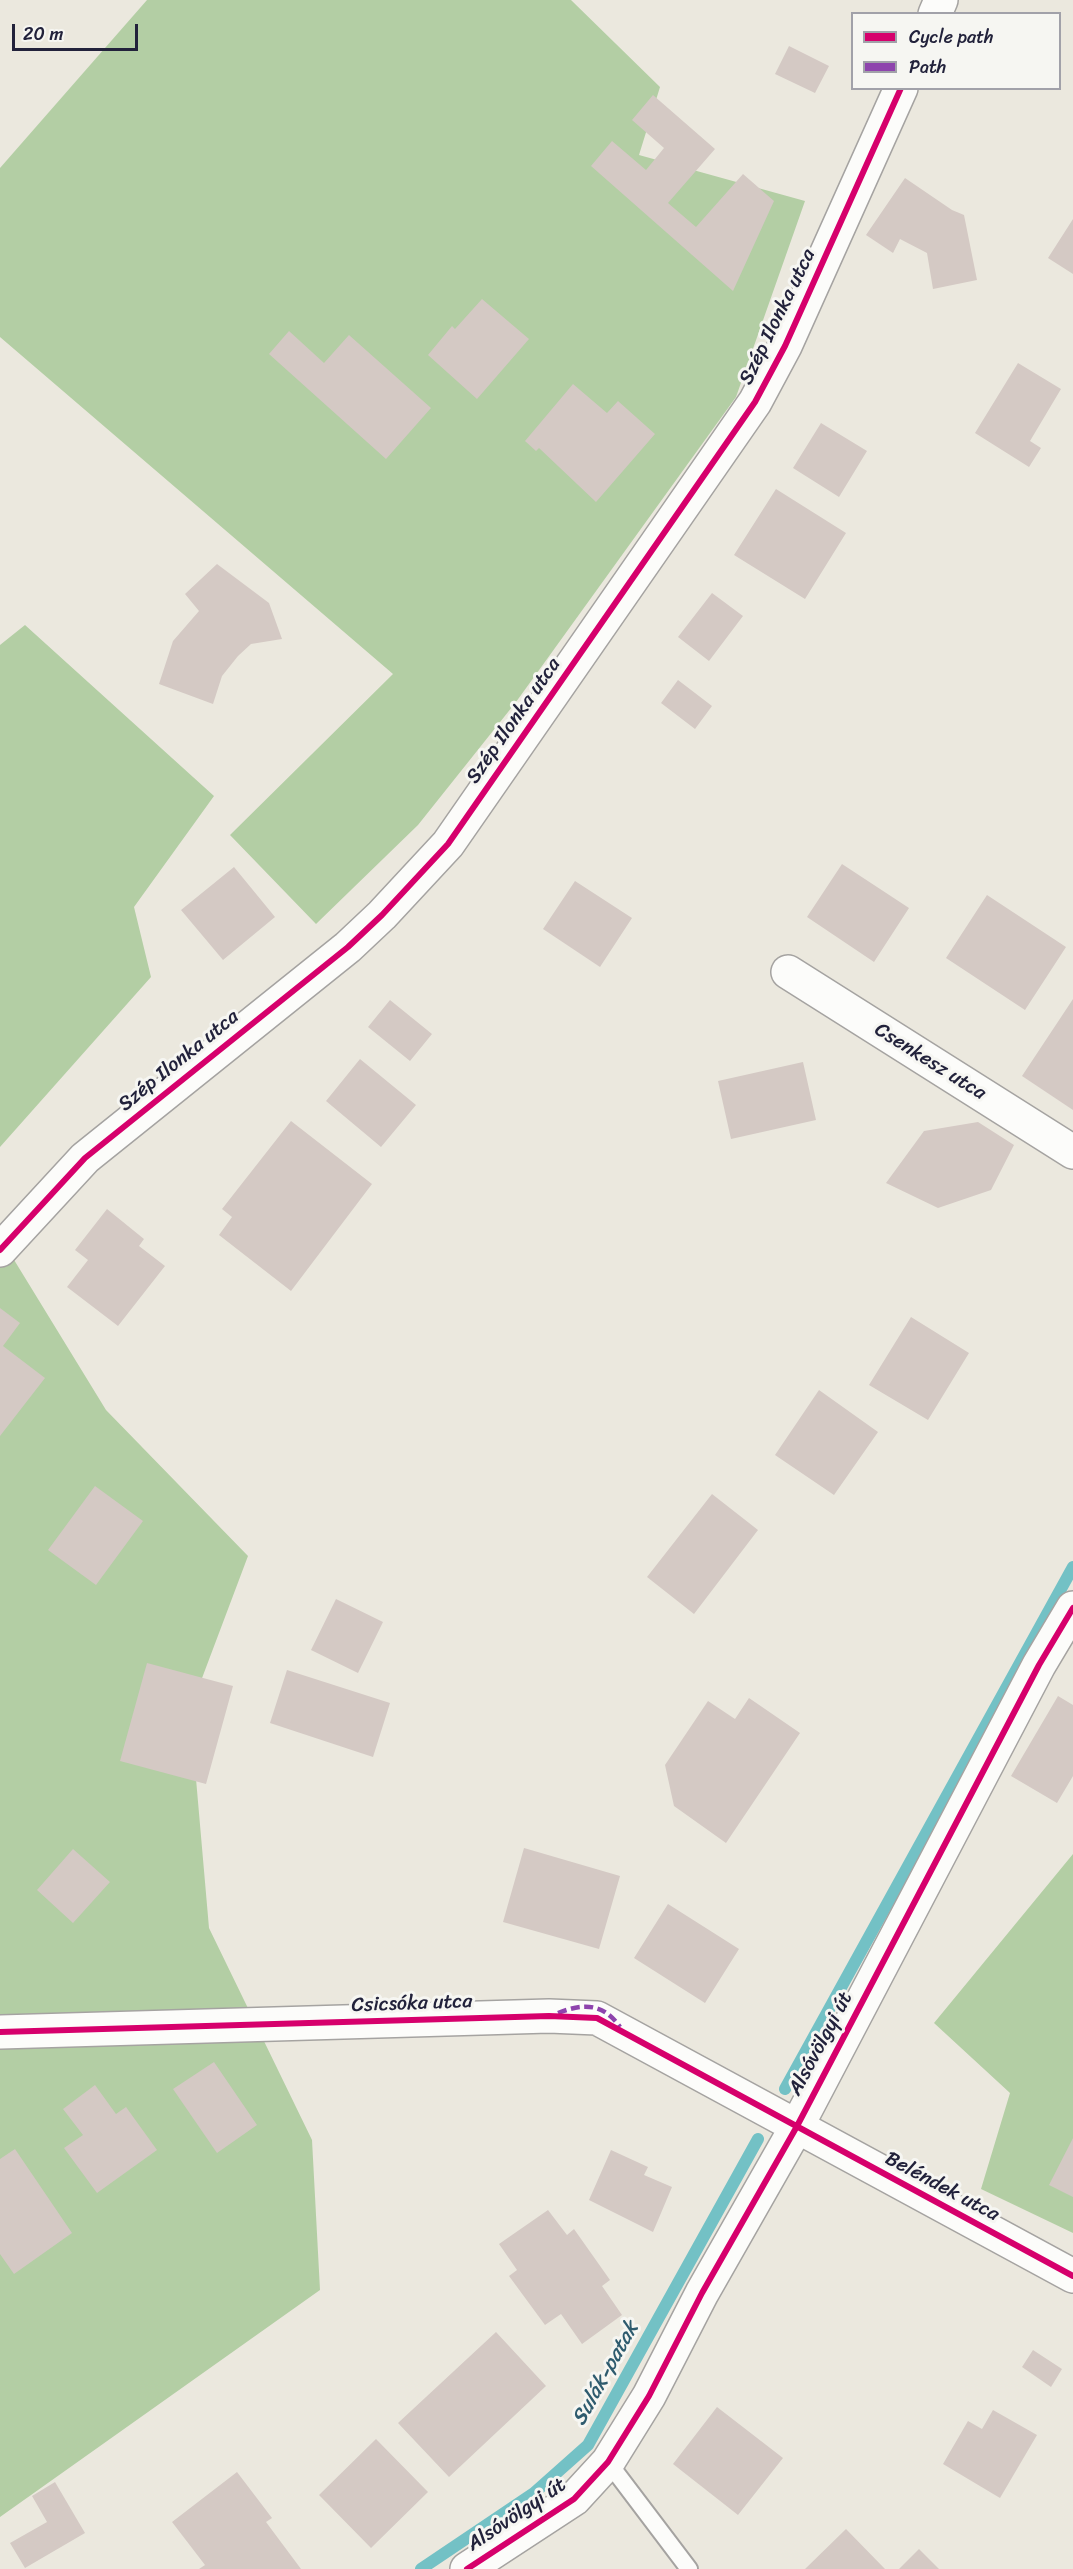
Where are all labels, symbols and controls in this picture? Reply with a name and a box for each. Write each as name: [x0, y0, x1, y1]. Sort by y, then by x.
scale bar: [15, 12, 141, 50]
legend: [851, 12, 1061, 90]
text: 20 m: [23, 18, 63, 50]
text: Cycle path: [909, 21, 993, 53]
text: Path: [909, 51, 946, 83]
street label: Szép Ilonka utca: [735, 245, 821, 389]
street label: Szép Ilonka utca: [462, 653, 566, 789]
street label: Szép Ilonka utca: [114, 1005, 244, 1117]
street label: Csenkesz utca: [870, 1018, 990, 1106]
street label: Alsóvölgyi út: [784, 1988, 858, 2100]
street label: Csicsóka utca: [351, 1990, 473, 2018]
street label: Beléndek utca: [881, 2147, 1003, 2227]
water label: Sulák-patak: [567, 2318, 645, 2430]
street label: Alsóvölgyi út: [463, 2473, 571, 2557]

